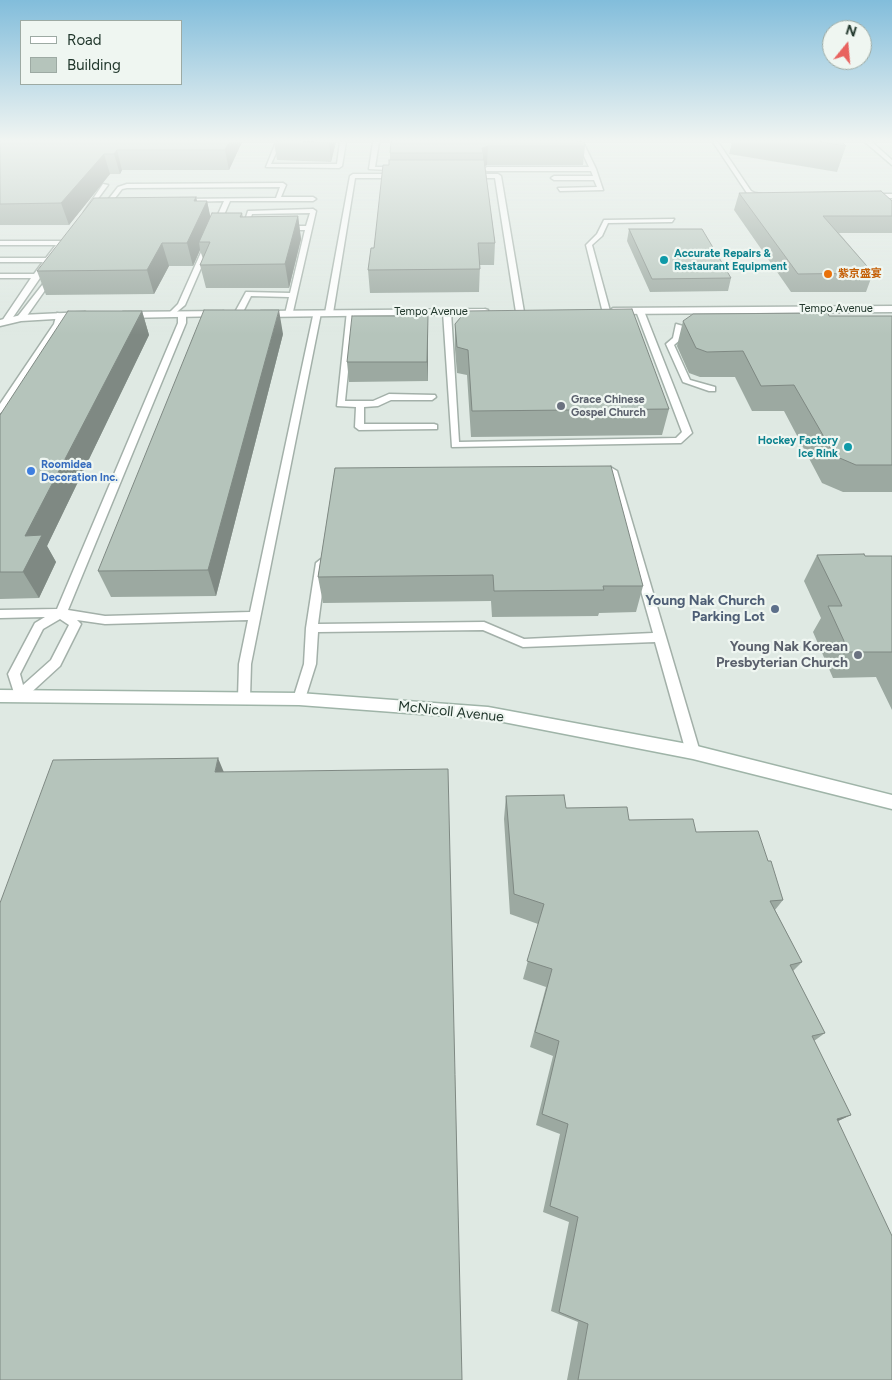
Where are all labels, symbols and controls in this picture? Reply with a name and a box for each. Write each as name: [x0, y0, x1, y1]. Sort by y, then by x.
legend: [20, 20, 182, 85]
north arrow: [822, 20, 872, 70]
text: N: [844, 21, 859, 41]
text: Road: [67, 31, 102, 49]
text: Building: [67, 56, 121, 74]
place label: Accurate Repairs & Restaurant Equipment: [674, 247, 787, 273]
marker: Accurate Repairs & Restaurant Equipment: [658, 254, 670, 266]
place label: 紫京盛宴: [838, 267, 882, 281]
marker: 紫京盛宴: [822, 268, 834, 280]
street label: Tempo Avenue: [799, 302, 873, 316]
street label: Tempo Avenue: [394, 305, 468, 319]
place label: Grace Chinese Gospel Church: [571, 393, 646, 419]
marker: Grace Chinese Gospel Church: [555, 400, 567, 412]
place label: Hockey Factory Ice Rink: [758, 434, 838, 460]
marker: Hockey Factory Ice Rink: [842, 441, 854, 453]
place label: Roomidea Decoration Inc.: [41, 458, 118, 484]
marker: Roomidea Decoration Inc.: [25, 465, 37, 477]
place label: Young Nak Church Parking Lot: [645, 593, 765, 626]
marker: Young Nak Church Parking Lot: [769, 603, 781, 615]
place label: Young Nak Korean Presbyterian Church: [716, 639, 848, 672]
marker: Young Nak Korean Presbyterian Church: [852, 649, 864, 661]
street label: McNicoll Avenue: [397, 698, 505, 726]

